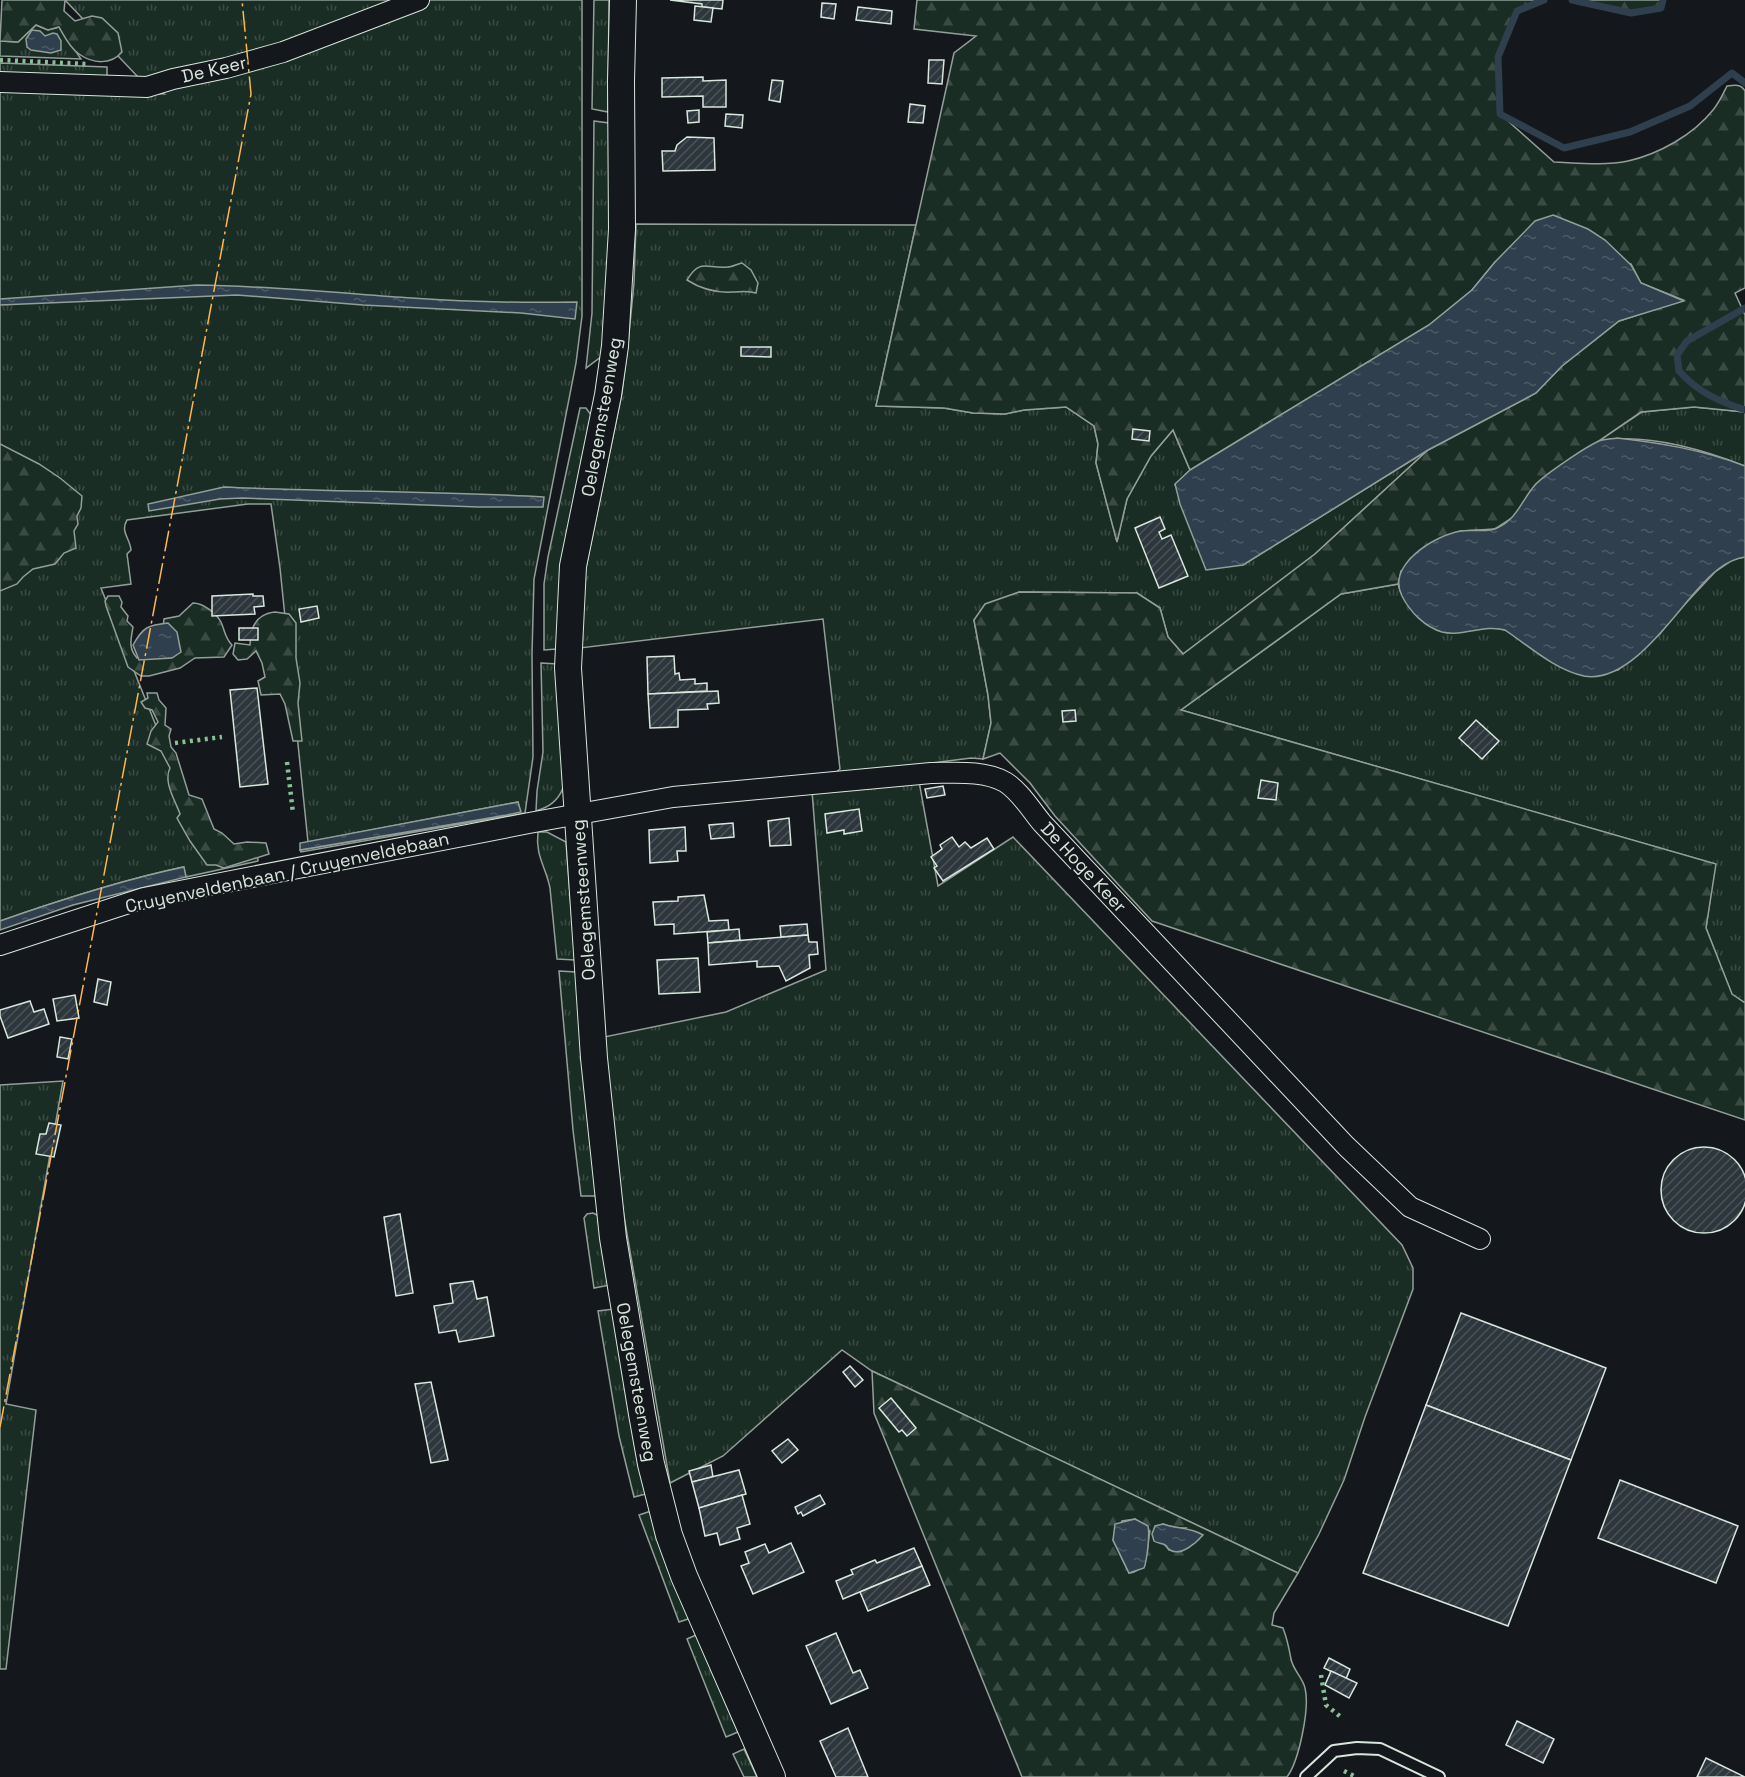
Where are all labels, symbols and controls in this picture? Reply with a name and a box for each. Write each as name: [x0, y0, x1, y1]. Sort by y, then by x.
street label: De Keer: [179, 50, 249, 88]
street label: Oelegemsteenweg: [576, 336, 626, 498]
street label: De Hoge Keer: [1036, 817, 1132, 917]
street label: Oelegemsteenweg: [566, 819, 600, 981]
street label: Cruyenveldenbaan / Cruyenveldebaan: [123, 826, 451, 918]
street label: Oelegemsteenweg: [612, 1301, 662, 1463]

